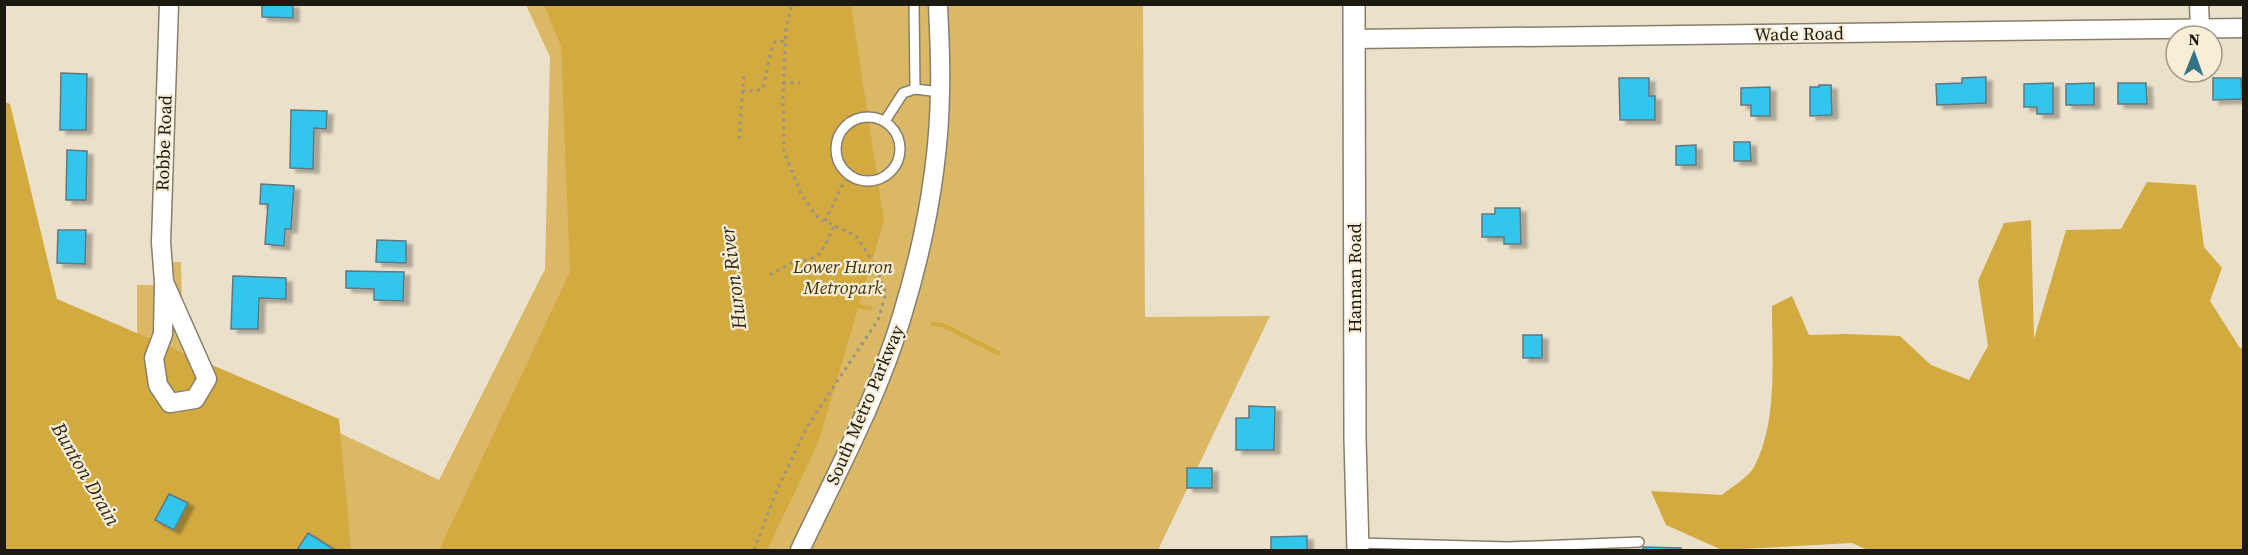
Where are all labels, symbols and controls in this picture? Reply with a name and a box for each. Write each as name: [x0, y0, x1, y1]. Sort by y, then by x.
street label: Wade Road: [1754, 20, 1844, 47]
north arrow: [2164, 24, 2224, 84]
text: N: [2188, 28, 2201, 50]
street label: Robbe Road: [149, 95, 178, 191]
street label: Hannan Road: [1342, 223, 1367, 333]
water label: Huron River: [713, 224, 753, 332]
park label: Lower Huron Metropark: [792, 254, 893, 300]
street label: South Metro Parkway: [820, 320, 910, 489]
water label: Bunton Drain: [44, 416, 127, 532]

